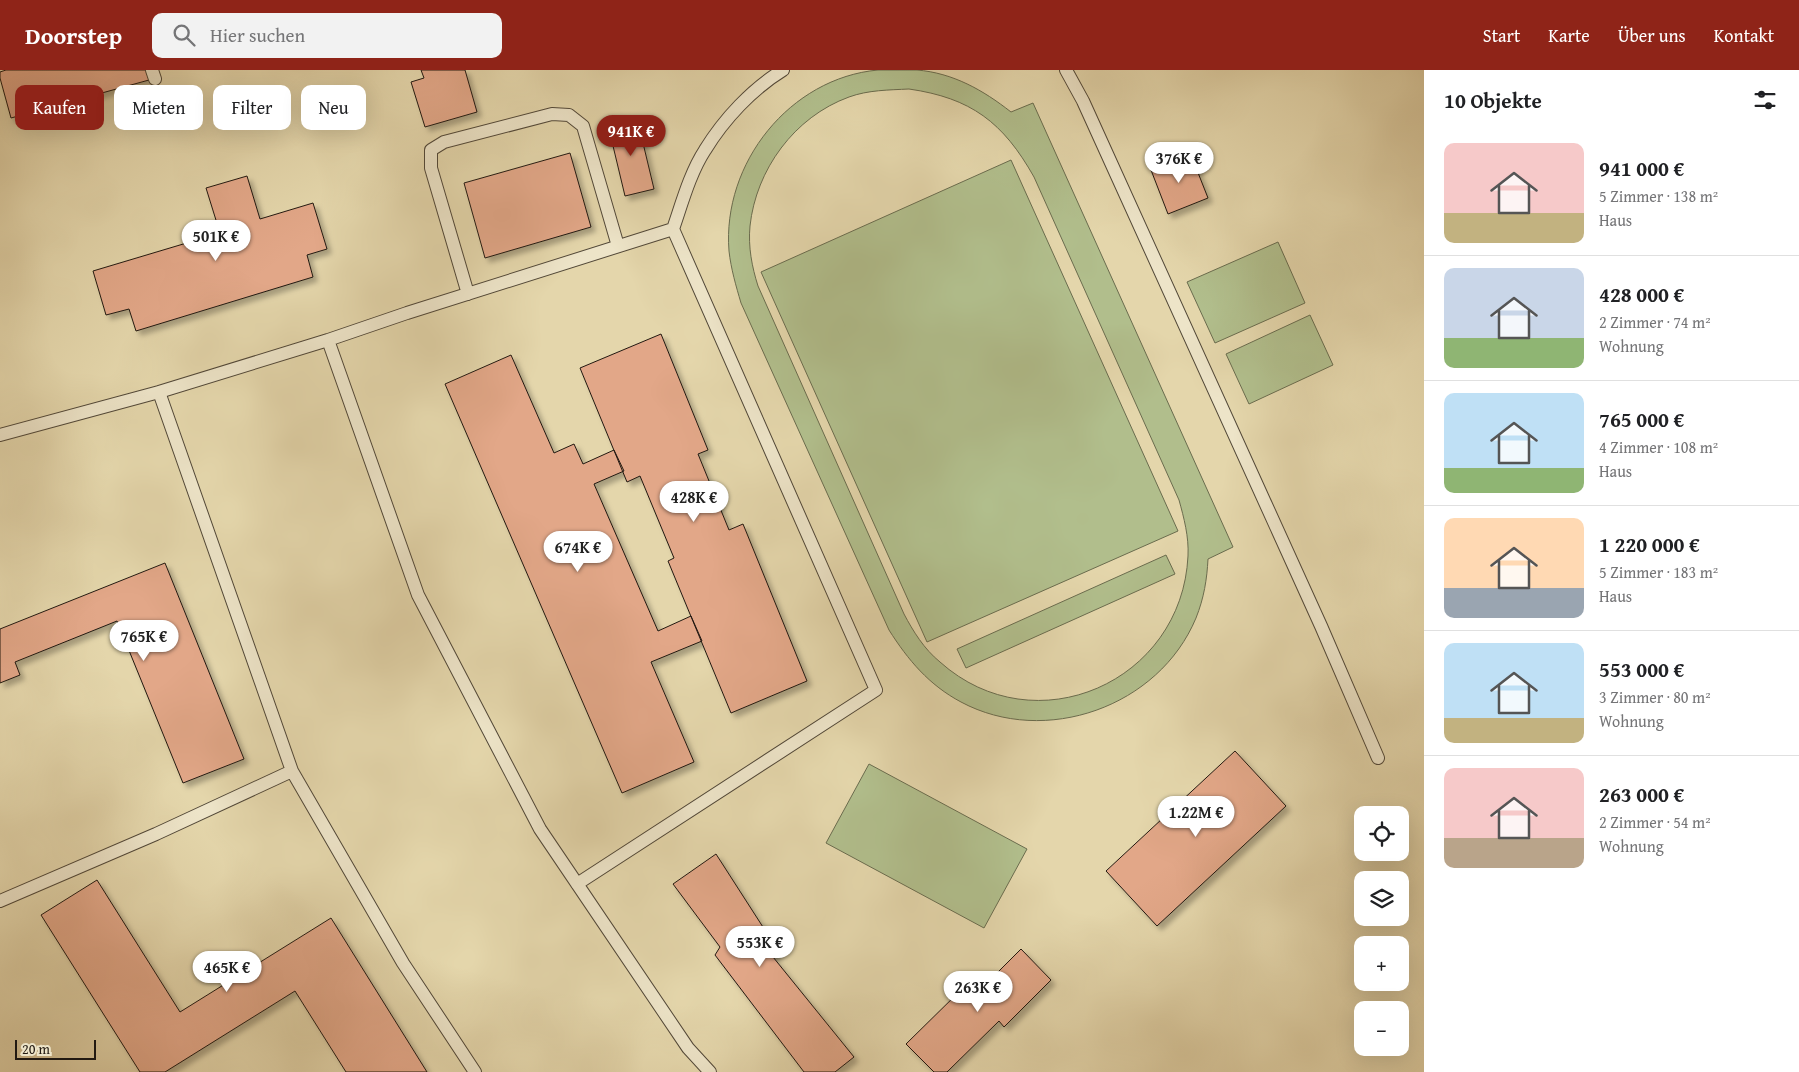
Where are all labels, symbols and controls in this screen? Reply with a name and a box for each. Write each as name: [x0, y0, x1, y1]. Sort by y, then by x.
search box: [152, 13, 502, 58]
text: Doorstep: [25, 18, 122, 53]
icon: search: [170, 21, 198, 49]
text: Hier suchen: [210, 21, 305, 49]
text: Start: [1483, 22, 1520, 49]
text: Karte: [1548, 22, 1590, 49]
text: Über uns: [1618, 22, 1686, 49]
text: Kontakt: [1714, 22, 1774, 49]
chip: Kaufen: [15, 85, 104, 130]
chip: Mieten: [114, 85, 203, 130]
chip: Filter: [213, 85, 291, 130]
chip: Neu: [301, 85, 366, 130]
text: 10 Objekte: [1444, 85, 1542, 116]
icon: filters: [1751, 86, 1779, 114]
pin: 941K €: [590, 114, 672, 157]
text: 941K €: [608, 119, 654, 143]
pin: 376K €: [1138, 142, 1220, 184]
text: 376K €: [1156, 146, 1202, 170]
text: 941 000 €: [1599, 153, 1684, 184]
icon: home: [1484, 163, 1544, 223]
text: 5 Zimmer · 138 m²: [1599, 184, 1718, 208]
text: Haus: [1599, 208, 1632, 232]
pin: 501K €: [175, 220, 257, 262]
text: 501K €: [193, 224, 239, 248]
text: 428 000 €: [1599, 279, 1684, 310]
icon: home: [1484, 288, 1544, 348]
text: 2 Zimmer · 74 m²: [1599, 310, 1711, 334]
text: Wohnung: [1599, 334, 1664, 358]
text: 765 000 €: [1599, 404, 1684, 435]
icon: home: [1484, 413, 1544, 473]
text: 4 Zimmer · 108 m²: [1599, 435, 1718, 459]
text: Haus: [1599, 459, 1632, 483]
pin: 428K €: [653, 480, 735, 523]
text: 428K €: [671, 485, 717, 509]
text: 1 220 000 €: [1599, 529, 1700, 560]
pin: 674K €: [537, 530, 619, 573]
text: 674K €: [555, 535, 601, 559]
icon: home: [1484, 538, 1544, 598]
text: 5 Zimmer · 183 m²: [1599, 560, 1718, 584]
text: Haus: [1599, 584, 1632, 608]
pin: 765K €: [103, 620, 185, 662]
text: 765K €: [121, 624, 167, 648]
text: 553 000 €: [1599, 654, 1684, 685]
icon: home: [1484, 663, 1544, 723]
text: 3 Zimmer · 80 m²: [1599, 685, 1711, 709]
text: Wohnung: [1599, 709, 1664, 733]
text: 263 000 €: [1599, 779, 1684, 810]
icon: home: [1484, 788, 1544, 848]
pin: 1.22M €: [1150, 796, 1242, 838]
text: 1.22M €: [1169, 800, 1223, 824]
map controls: [1354, 806, 1409, 1056]
button: locate: [1354, 806, 1409, 861]
text: 2 Zimmer · 54 m²: [1599, 810, 1711, 834]
text: Wohnung: [1599, 834, 1664, 858]
button: layers: [1354, 871, 1409, 926]
pin: 553K €: [719, 926, 801, 968]
text: 553K €: [737, 930, 783, 954]
button: +: [1354, 936, 1409, 991]
pin: 465K €: [186, 950, 268, 993]
text: 465K €: [204, 955, 250, 979]
pin: 263K €: [937, 970, 1019, 1013]
text: 263K €: [955, 975, 1001, 999]
button: −: [1354, 1001, 1409, 1056]
scale bar: [15, 1037, 96, 1060]
text: 20 m: [22, 1039, 50, 1059]

